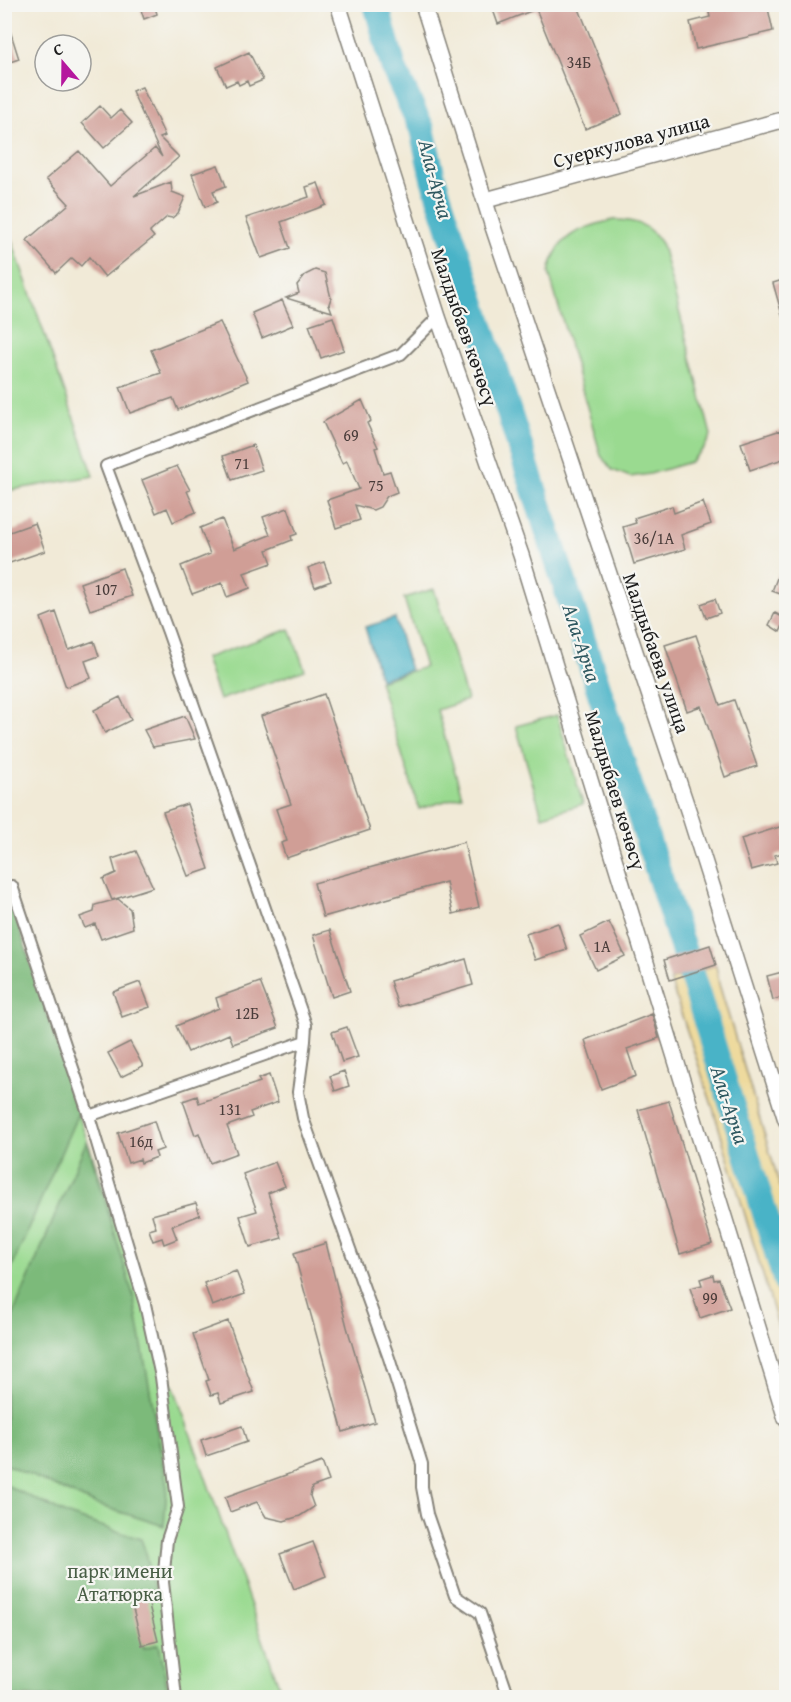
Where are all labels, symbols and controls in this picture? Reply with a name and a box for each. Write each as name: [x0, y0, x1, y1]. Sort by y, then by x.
north arrow: [33, 33, 93, 93]
text: С: [50, 36, 66, 62]
house number: 34Б: [567, 50, 591, 74]
street label: Суеркулова улица: [550, 105, 713, 175]
water label: Ала-Арча: [410, 135, 462, 222]
street label: Малдыбаев көчөсү: [424, 244, 506, 410]
house number: 69: [343, 423, 359, 447]
house number: 71: [234, 451, 250, 475]
house number: 75: [368, 473, 384, 497]
house number: 36/1А: [634, 526, 674, 550]
street label: Малдыбаева улица: [616, 569, 698, 738]
house number: 107: [94, 577, 118, 601]
water label: Ала-Арча: [554, 599, 609, 687]
street label: Малдыбаев көчөсү: [578, 707, 654, 874]
house number: 1А: [593, 934, 611, 958]
house number: 12Б: [235, 1001, 259, 1025]
water label: Ала-Арча: [702, 1061, 757, 1149]
house number: 131: [218, 1097, 242, 1121]
house number: 16д: [129, 1129, 153, 1153]
house number: 99: [702, 1286, 718, 1310]
park label: парк имени Ататюрка: [67, 1556, 173, 1608]

